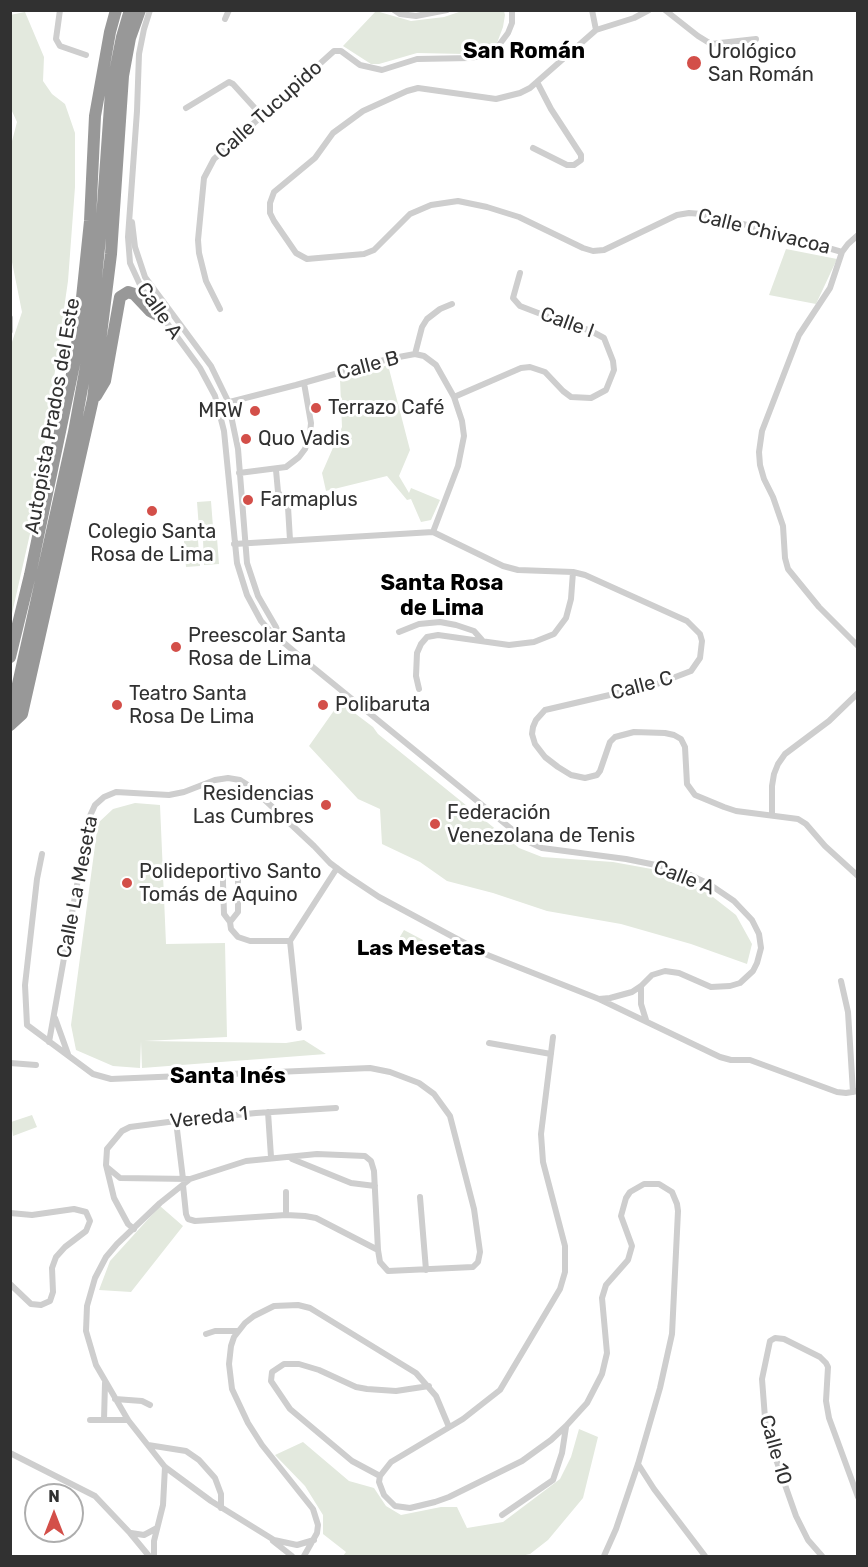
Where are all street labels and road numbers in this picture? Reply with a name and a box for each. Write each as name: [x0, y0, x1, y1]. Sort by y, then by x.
street label: Calle Tucupido: [211, 56, 327, 164]
street label: Calle Chivacoa: [695, 204, 833, 260]
street label: Calle A: [131, 278, 187, 344]
street label: Autopista Prados del Este: [20, 296, 86, 536]
street label: Calle I: [537, 302, 597, 344]
street label: Calle B: [334, 346, 402, 386]
street label: Calle C: [608, 666, 676, 706]
street label: Calle La Meseta: [52, 814, 104, 960]
street label: Calle A: [650, 855, 718, 901]
street label: Vereda 1: [169, 1102, 249, 1134]
street label: Calle 10: [754, 1412, 796, 1488]

